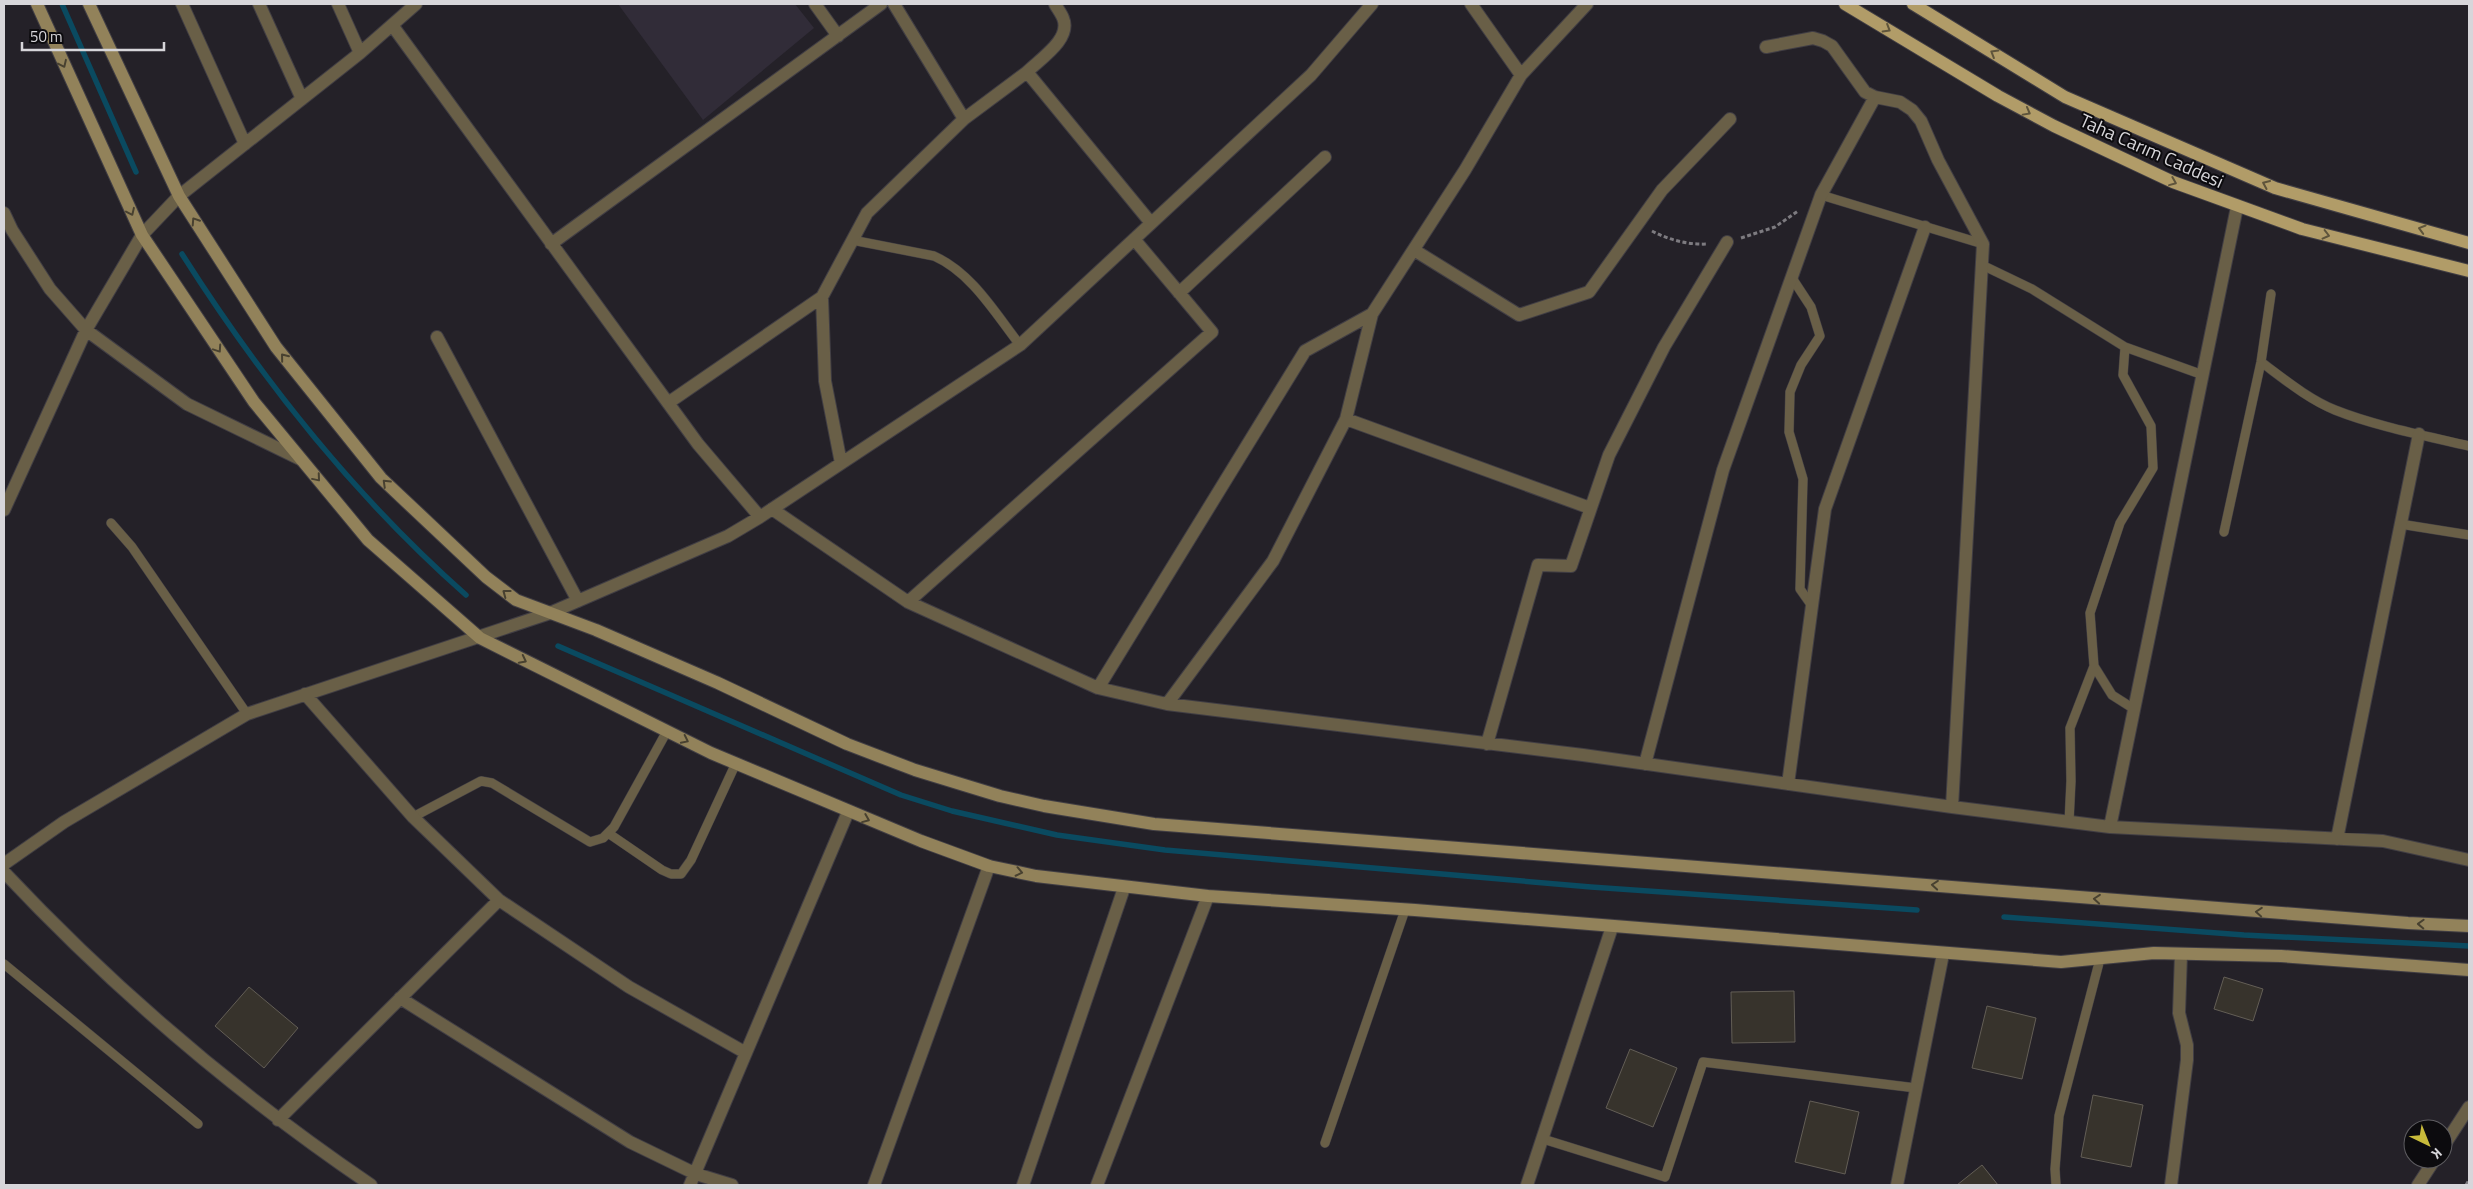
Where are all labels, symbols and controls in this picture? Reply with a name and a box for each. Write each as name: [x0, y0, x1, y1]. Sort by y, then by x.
scale bar: [22, 20, 165, 52]
one-way arrow: [1881, 23, 1890, 32]
text: 50 m: [30, 25, 63, 48]
one-way arrow: [1991, 50, 2000, 60]
one-way arrow: [57, 59, 67, 68]
one-way arrow: [2021, 105, 2030, 115]
street label: Taha Carım Caddesi: [2075, 105, 2229, 195]
one-way arrow: [2168, 175, 2177, 186]
one-way arrow: [2262, 180, 2271, 191]
one-way arrow: [125, 207, 135, 216]
one-way arrow: [192, 217, 201, 227]
one-way arrow: [2419, 225, 2427, 235]
one-way arrow: [2322, 229, 2331, 240]
one-way arrow: [212, 343, 221, 353]
one-way arrow: [281, 354, 289, 363]
one-way arrow: [311, 472, 319, 481]
one-way arrow: [383, 480, 392, 489]
one-way arrow: [503, 590, 512, 598]
one-way arrow: [518, 654, 527, 664]
one-way arrow: [680, 734, 689, 744]
one-way arrow: [861, 813, 869, 823]
one-way arrow: [1014, 866, 1023, 877]
one-way arrow: [1930, 880, 1938, 891]
one-way arrow: [2092, 894, 2100, 905]
one-way arrow: [2254, 907, 2262, 918]
one-way arrow: [2416, 919, 2424, 929]
north arrow: [2403, 1119, 2453, 1169]
text: K: [2427, 1143, 2447, 1165]

